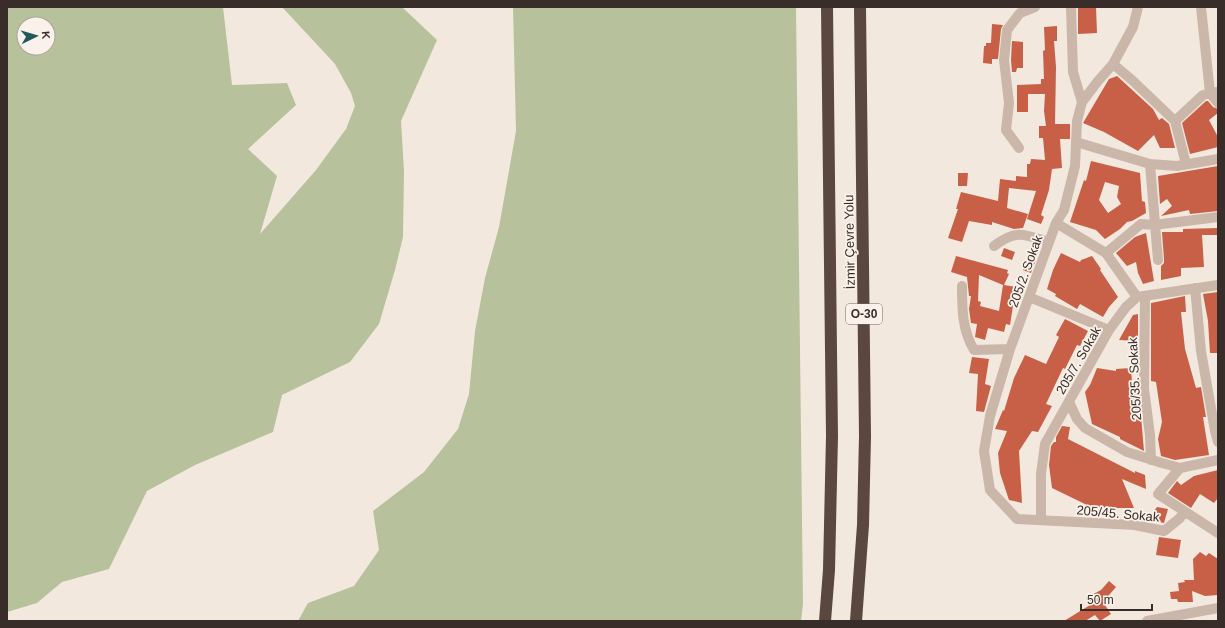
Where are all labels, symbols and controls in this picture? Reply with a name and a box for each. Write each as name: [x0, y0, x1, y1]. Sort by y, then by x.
north arrow: [16, 16, 56, 56]
text: K: [40, 31, 52, 40]
street label: İzmir Çevre Yolu: [841, 195, 858, 289]
street label: 205/2. Sokak: [1005, 232, 1046, 309]
road number: O-30: [846, 304, 882, 324]
street label: 205/7. Sokak: [1053, 323, 1104, 397]
street label: 205/35. Sokak: [1125, 337, 1144, 421]
street label: 205/45. Sokak: [1076, 502, 1161, 525]
scale bar: [1081, 586, 1152, 612]
text: 50 m: [1087, 593, 1114, 607]

